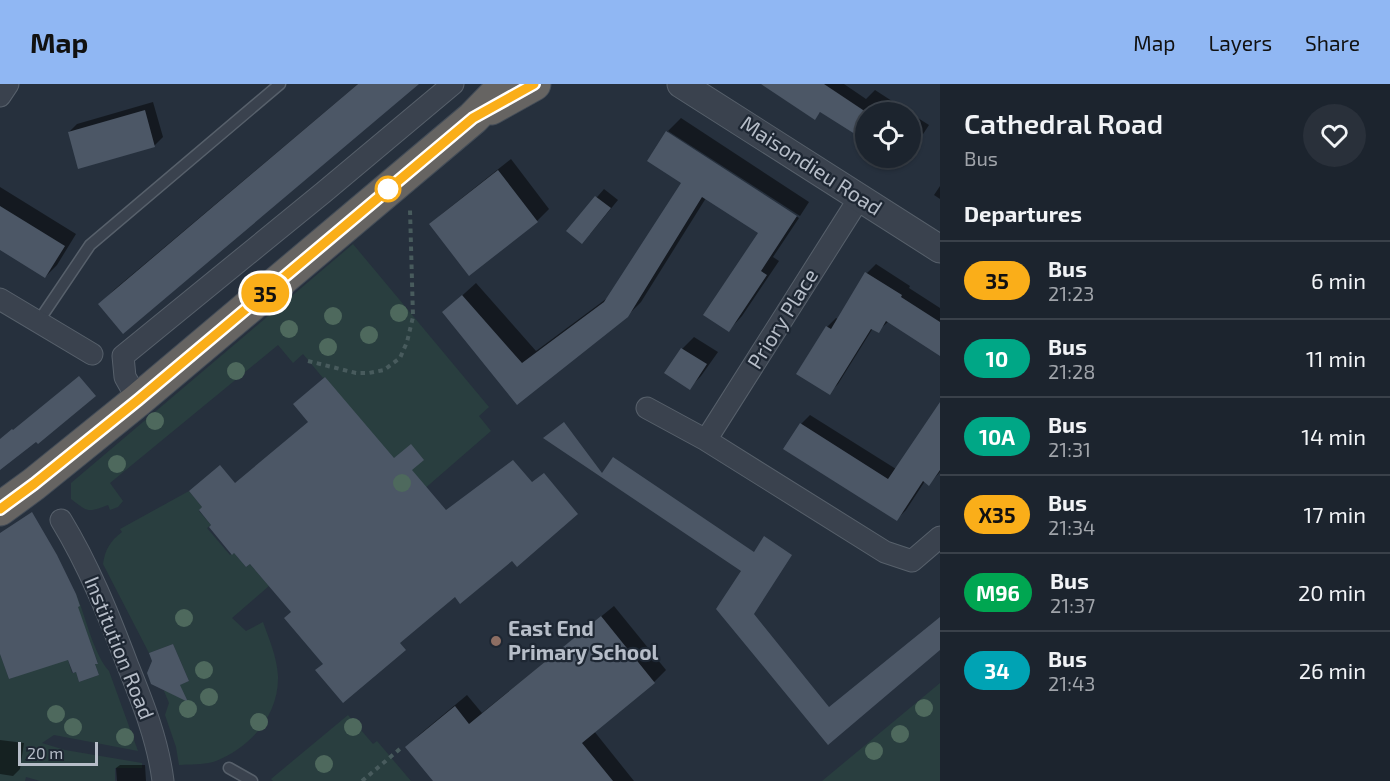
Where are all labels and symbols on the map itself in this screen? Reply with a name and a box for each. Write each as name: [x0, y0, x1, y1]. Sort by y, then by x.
street label: Maisondieu Road: [736, 110, 887, 220]
unlabelled marker: [375, 176, 401, 202]
street label: Priory Place: [741, 264, 822, 373]
line badge: 35: [238, 274, 292, 312]
street label: Institution Road: [80, 572, 160, 723]
place label: East End Primary School: [508, 615, 659, 665]
marker: East End Primary School: [489, 634, 503, 648]
scale bar: [18, 739, 98, 766]

